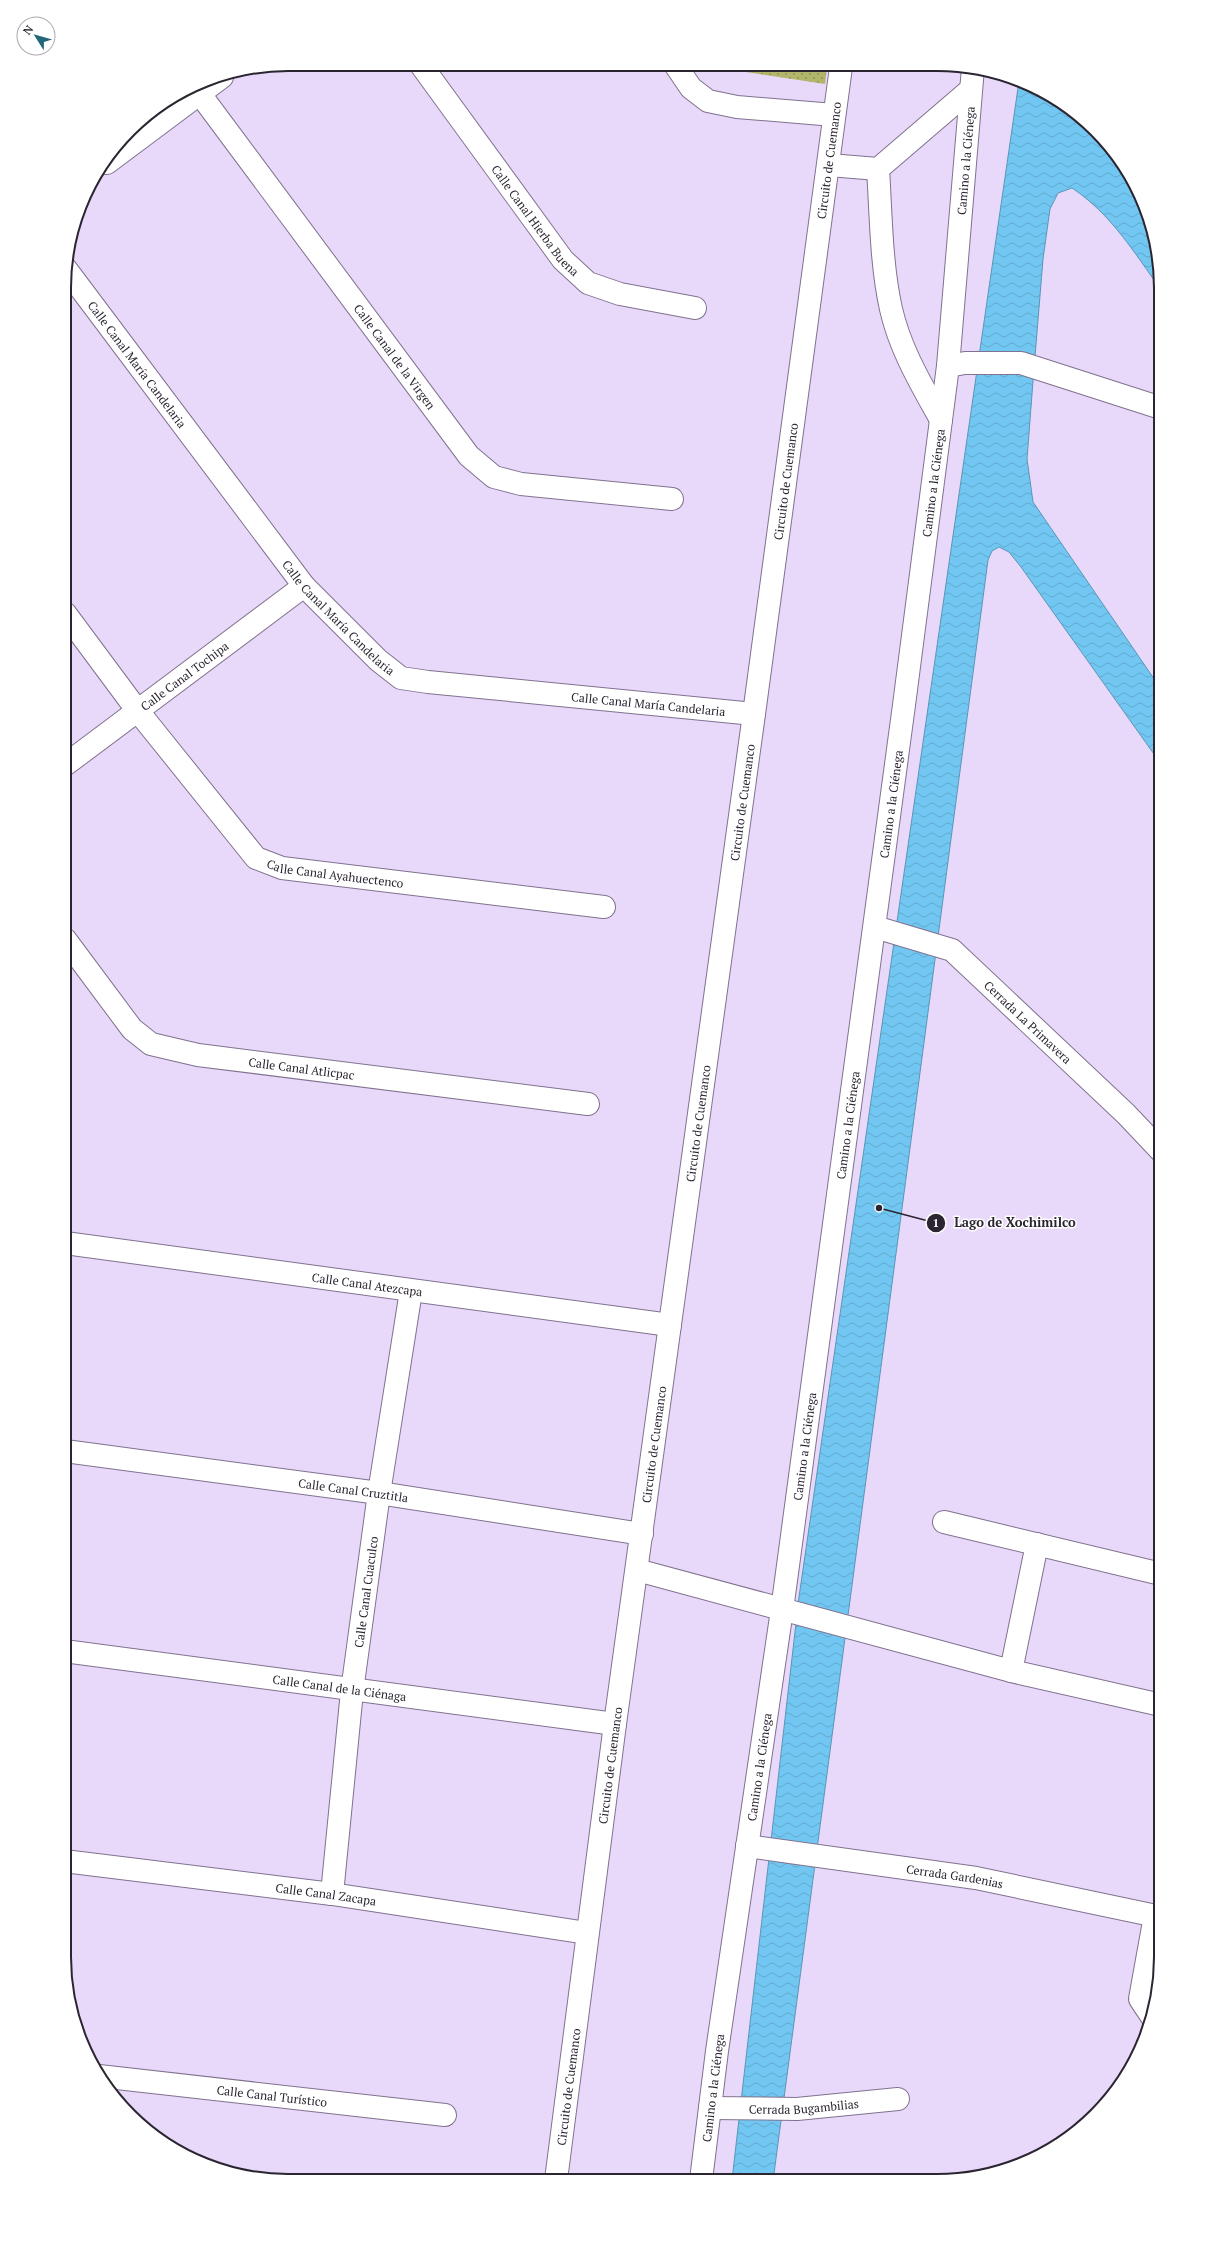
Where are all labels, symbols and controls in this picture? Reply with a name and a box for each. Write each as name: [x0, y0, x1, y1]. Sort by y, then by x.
north arrow: [16, 16, 56, 56]
text: N: [20, 22, 37, 38]
street label: Circuito de Cuemanco: [813, 100, 844, 220]
street label: Camino a la Ciénega: [953, 106, 977, 215]
street label: Calle Canal Hierba Buena: [489, 162, 583, 279]
street label: Calle Canal María Candelaria: [85, 298, 190, 431]
street label: Calle Canal de la Virgen: [351, 301, 439, 412]
street label: Circuito de Cuemanco: [770, 422, 801, 541]
street label: Camino a la Ciénega: [918, 428, 947, 538]
street label: Calle Canal María Candelaria: [279, 557, 398, 678]
street label: Calle Canal Tochipa: [137, 638, 231, 713]
street label: Calle Canal María Candelaria: [571, 689, 726, 719]
street label: Circuito de Cuemanco: [726, 743, 757, 862]
street label: Camino a la Ciénega: [876, 749, 905, 859]
street label: Calle Canal Ayahuectenco: [265, 855, 405, 890]
street label: Cerrada La Primavera: [981, 977, 1075, 1066]
street label: Calle Canal Atlicpac: [248, 1054, 356, 1082]
street label: Circuito de Cuemanco: [682, 1064, 713, 1183]
street label: Camino a la Ciénega: [833, 1070, 862, 1180]
callout: Lago de Xochimilco: [926, 1210, 1083, 1235]
text: Lago de Xochimilco: [954, 1213, 1076, 1231]
text: 1: [933, 1215, 939, 1230]
street label: Calle Canal Atezcapa: [311, 1269, 424, 1299]
street label: Circuito de Cuemanco: [638, 1385, 669, 1504]
street label: Camino a la Ciénega: [789, 1391, 819, 1501]
street label: Calle Canal Cruztitla: [297, 1475, 409, 1505]
street label: Calle Canal Cuaculco: [350, 1535, 381, 1649]
street label: Calle Canal de la Ciénaga: [272, 1671, 407, 1704]
street label: Circuito de Cuemanco: [595, 1706, 625, 1825]
street label: Camino a la Ciénega: [743, 1712, 774, 1822]
street label: Cerrada Gardenias: [905, 1861, 1005, 1891]
street label: Calle Canal Zacapa: [275, 1880, 377, 1908]
street label: Circuito de Cuemanco: [553, 2027, 583, 2146]
street label: Camino a la Ciénega: [698, 2033, 727, 2143]
street label: Calle Canal Turístico: [216, 2082, 328, 2109]
street label: Cerrada Bugambilias: [749, 2095, 860, 2117]

